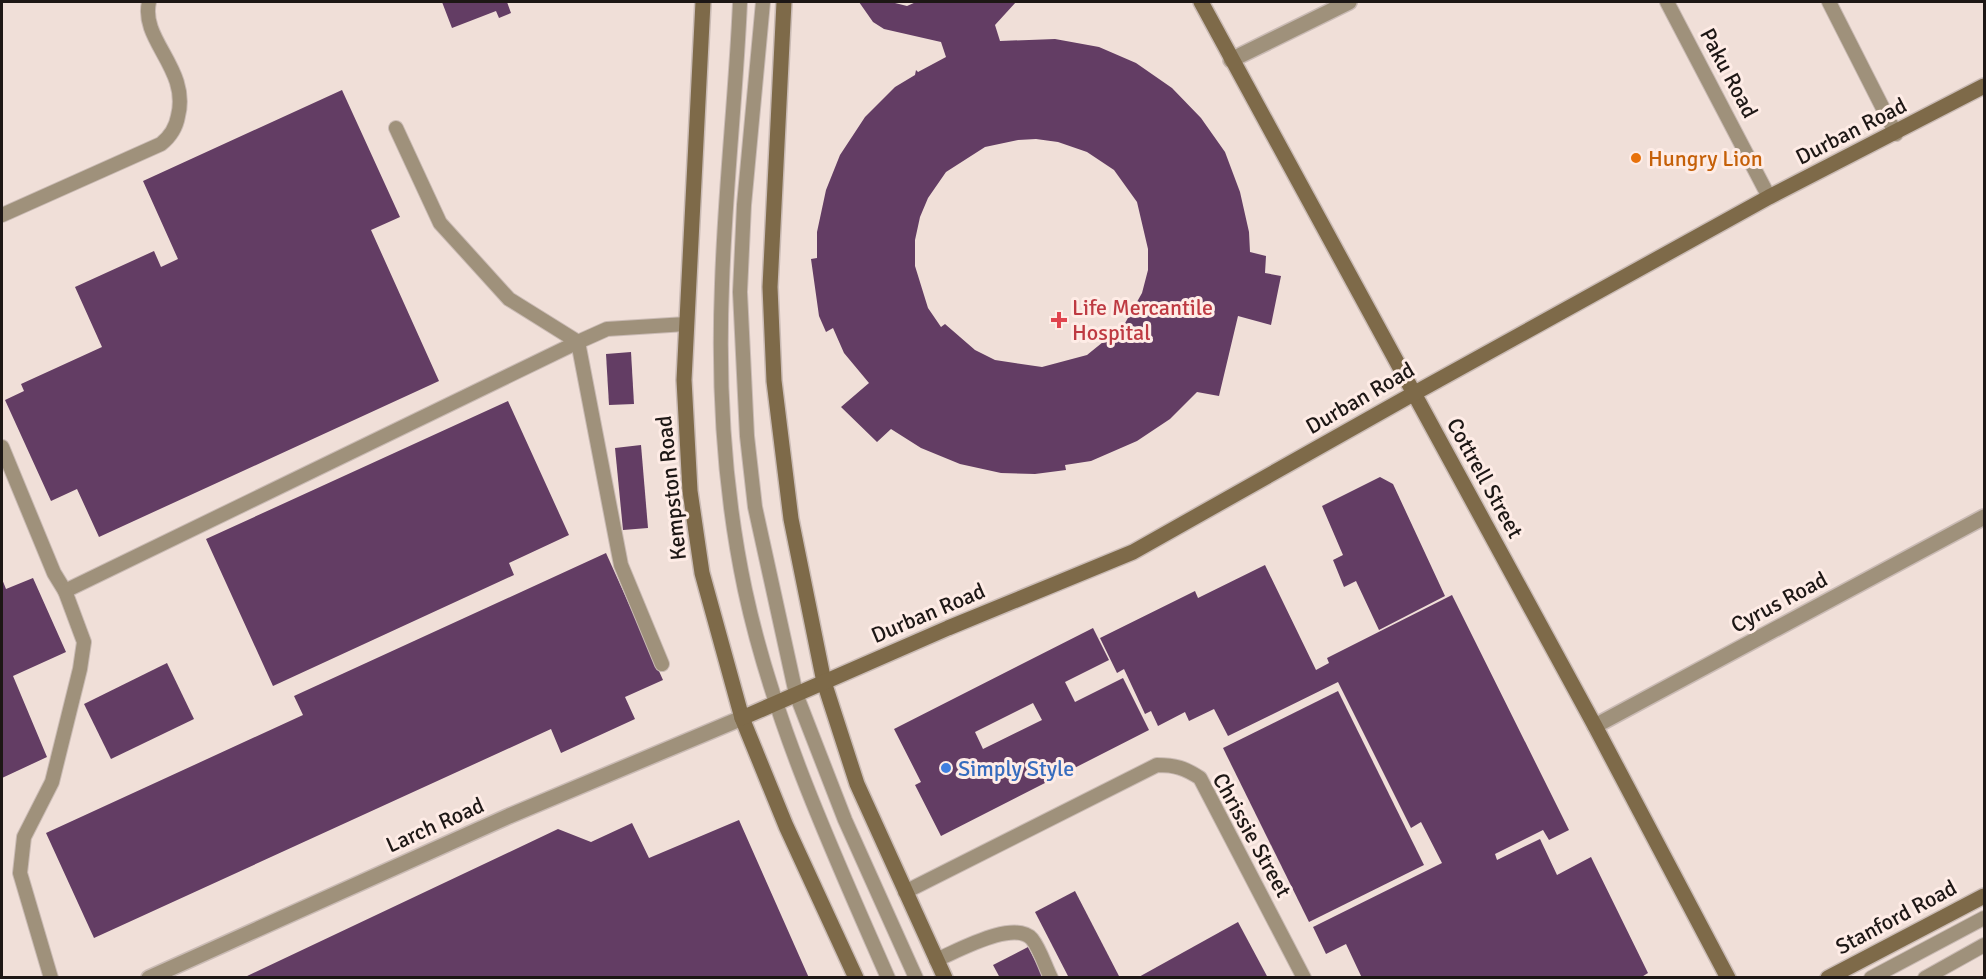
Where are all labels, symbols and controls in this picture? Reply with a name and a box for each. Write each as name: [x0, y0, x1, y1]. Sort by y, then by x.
street label: Paku Road: [1694, 23, 1764, 123]
street label: Durban Road: [1791, 91, 1911, 171]
place label: Hungry Lion: [1648, 145, 1763, 172]
marker: Hungry Lion: [1629, 151, 1643, 165]
place label: Life Mercantile Hospital: [1072, 294, 1213, 346]
marker: Life Mercantile Hospital: [1050, 311, 1068, 329]
street label: Durban Road: [1301, 356, 1419, 440]
street label: Cottrell Street: [1441, 413, 1529, 543]
street label: Kempston Road: [650, 414, 692, 562]
street label: Cyrus Road: [1726, 565, 1832, 639]
street label: Durban Road: [867, 577, 989, 649]
place label: Simply Style: [958, 755, 1074, 782]
marker: Simply Style: [939, 761, 953, 775]
street label: Chrissie Street: [1207, 768, 1297, 902]
street label: Larch Road: [382, 791, 488, 859]
street label: Stanford Road: [1831, 874, 1961, 960]

